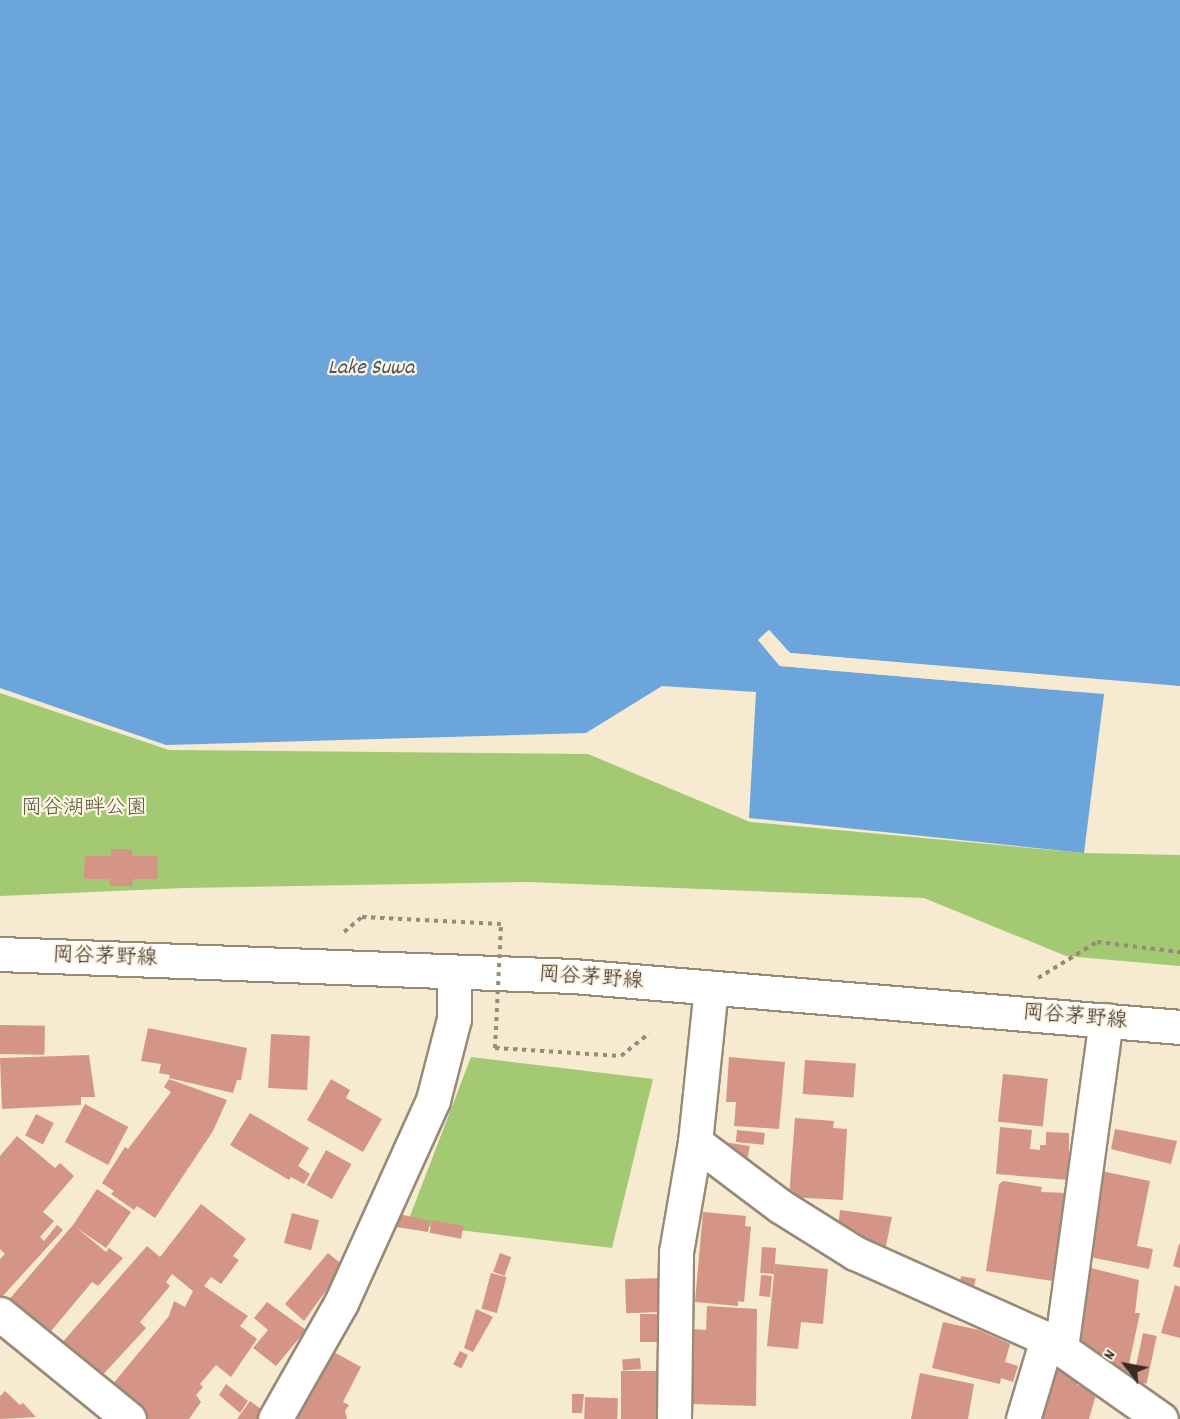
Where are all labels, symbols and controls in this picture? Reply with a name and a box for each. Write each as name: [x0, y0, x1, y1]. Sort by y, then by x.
water label: Lake Suwa: [328, 356, 414, 382]
park label: 岡谷湖畔公園: [21, 796, 147, 822]
street label: 岡谷茅野線: [52, 944, 158, 972]
street label: 岡谷茅野線: [538, 963, 644, 995]
street label: 岡谷茅野線: [1022, 1001, 1128, 1035]
north arrow: [1096, 1335, 1156, 1395]
text: N: [1098, 1346, 1122, 1365]

